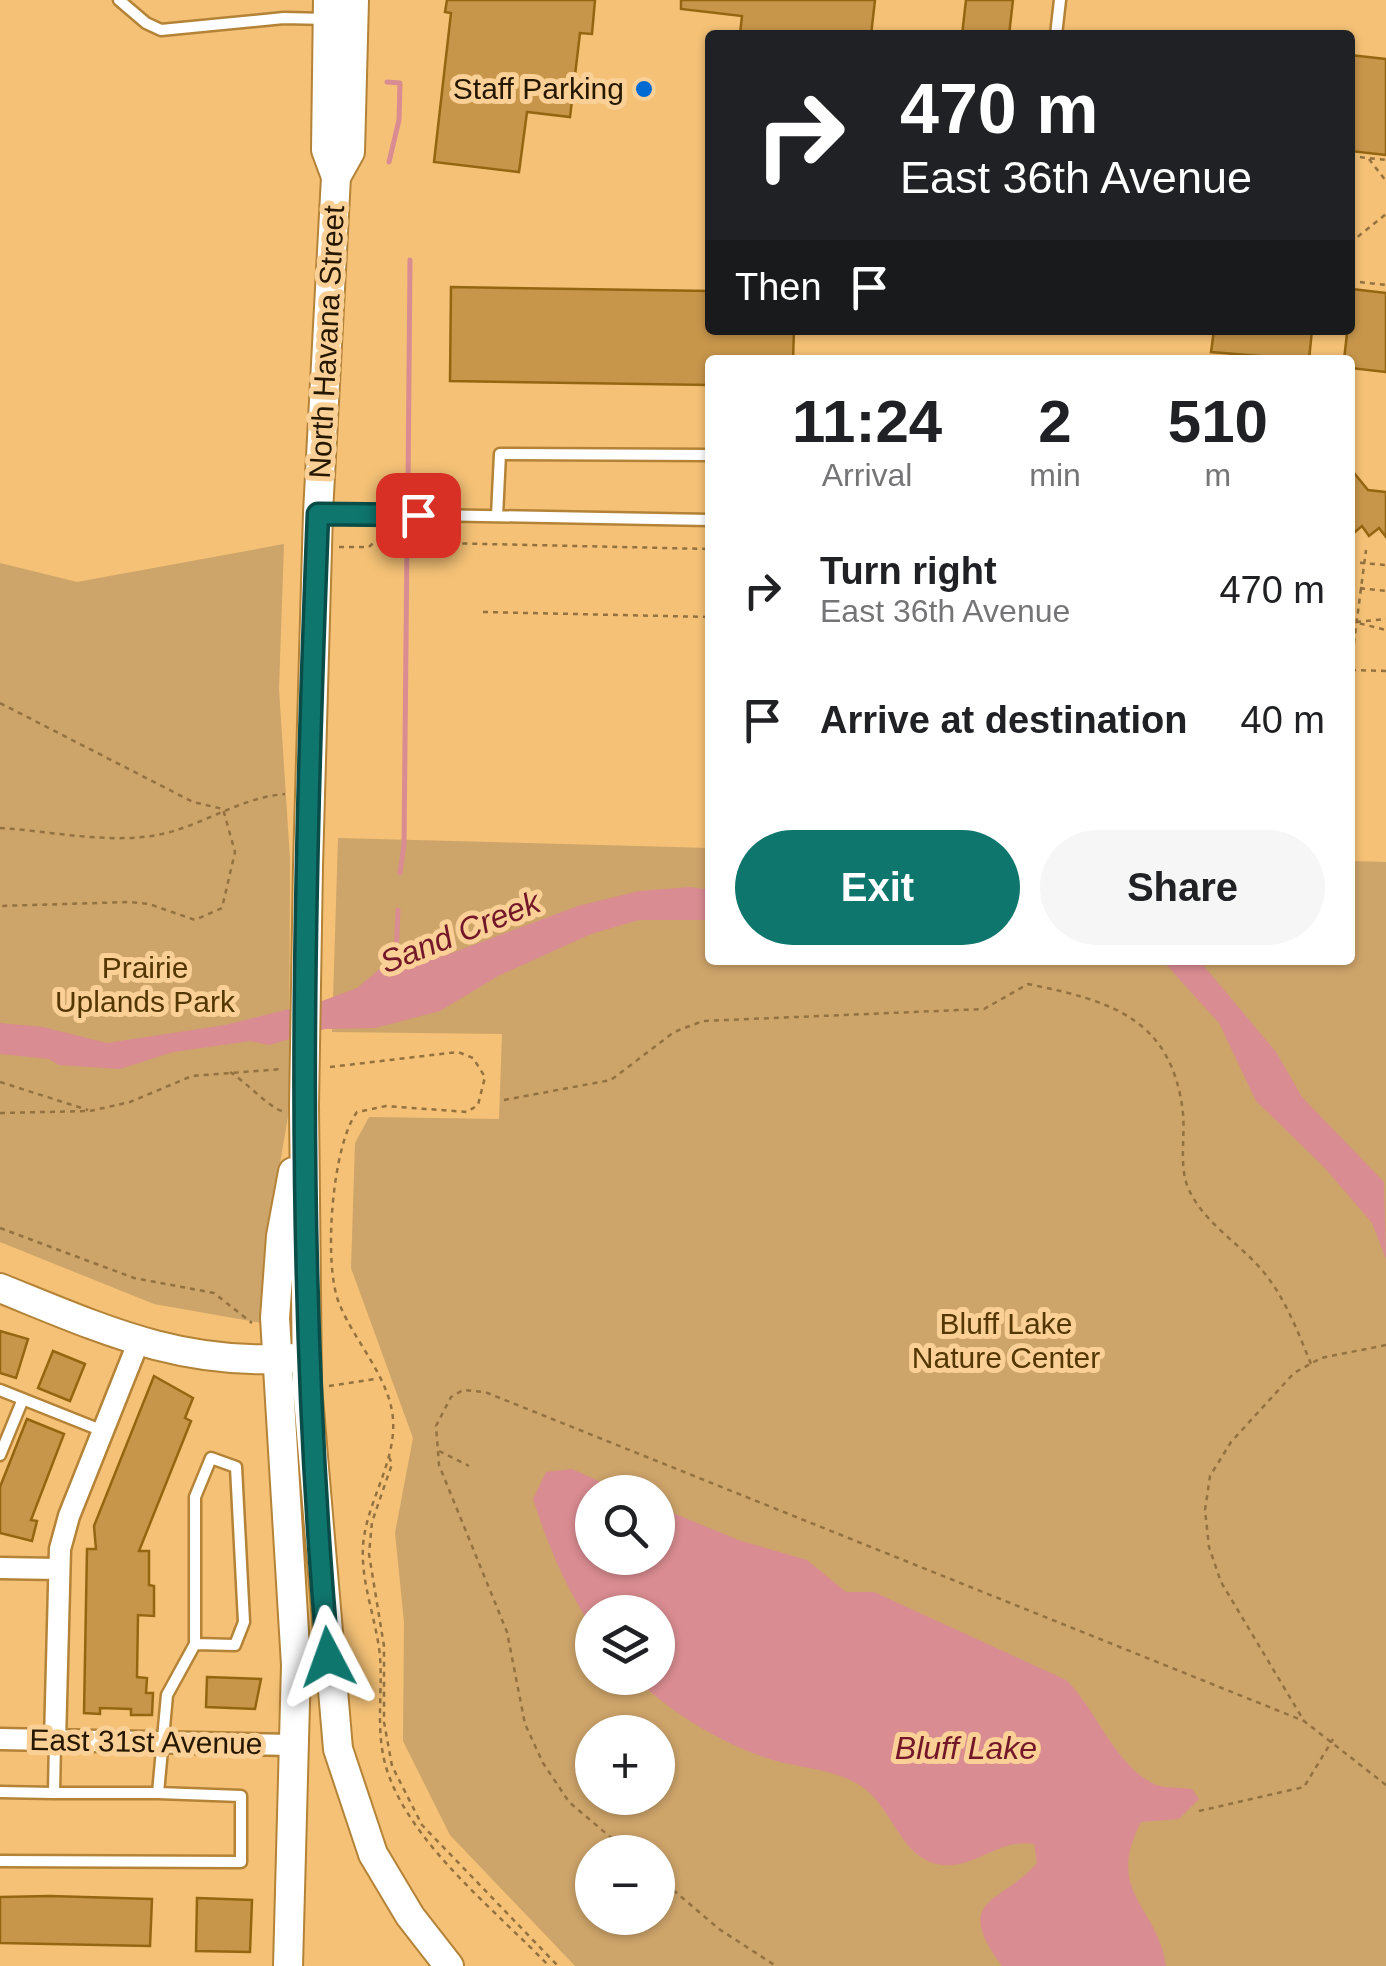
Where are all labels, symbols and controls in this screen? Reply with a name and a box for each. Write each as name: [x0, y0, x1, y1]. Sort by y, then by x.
icon: right: [735, 70, 865, 200]
text: 470 m: [900, 70, 1098, 148]
place label: Staff Parking: [453, 72, 624, 105]
marker: Staff Parking: [633, 78, 655, 100]
text: East 36th Avenue: [900, 152, 1252, 203]
street label: North Havana Street: [303, 204, 350, 479]
icon: arrive: [842, 260, 897, 315]
text: Then: [735, 266, 822, 308]
text: 11:24: [792, 388, 942, 455]
text: 2: [1038, 388, 1072, 455]
text: 510: [1168, 388, 1268, 455]
text: Arrival: [822, 457, 912, 493]
text: min: [1029, 457, 1081, 493]
text: m: [1205, 457, 1231, 493]
pin: [376, 473, 461, 558]
icon: arrive: [391, 488, 446, 543]
text: Turn right: [820, 550, 997, 592]
icon: right: [735, 563, 790, 618]
text: 470 m: [1219, 569, 1325, 611]
text: East 36th Avenue: [820, 593, 1070, 629]
icon: arrive: [735, 693, 790, 748]
text: Arrive at destination: [820, 699, 1187, 741]
text: 40 m: [1241, 699, 1325, 741]
button: Exit: [735, 830, 1020, 945]
button: Share: [1040, 830, 1325, 945]
water label: Sand Creek: [375, 883, 547, 980]
park label: Prairie Uplands Park: [55, 951, 236, 1018]
park label: Bluff Lake Nature Center: [912, 1307, 1100, 1374]
map controls: [575, 1475, 675, 1935]
button: search: [575, 1475, 675, 1575]
button: layers: [575, 1595, 675, 1695]
position arrow: [276, 1605, 380, 1709]
button: +: [575, 1715, 675, 1815]
street label: East 31st Avenue: [29, 1723, 263, 1760]
water label: Bluff Lake: [895, 1730, 1037, 1766]
button: −: [575, 1835, 675, 1935]

